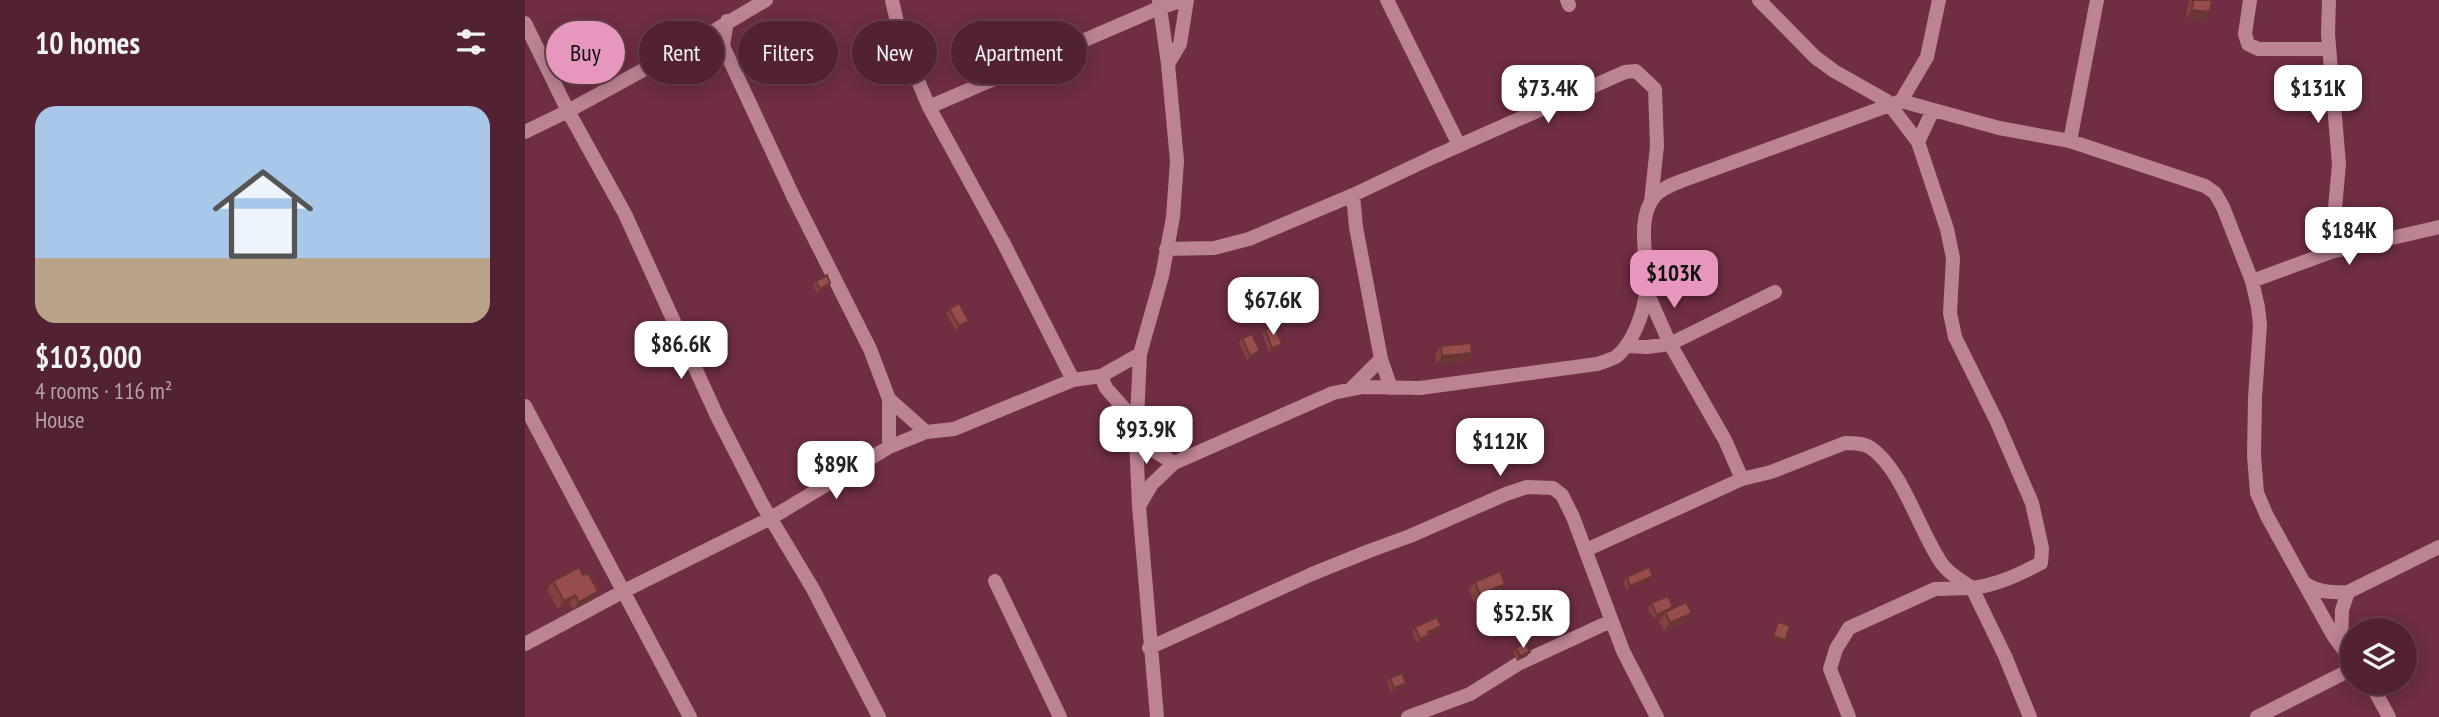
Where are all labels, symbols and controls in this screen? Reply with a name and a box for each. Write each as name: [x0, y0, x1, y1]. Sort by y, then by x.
chip: Buy: [546, 21, 625, 84]
chip: Rent: [639, 21, 724, 84]
chip: Filters: [738, 21, 838, 84]
chip: New: [852, 21, 937, 84]
chip: Apartment: [951, 21, 1087, 84]
text: 10 homes: [35, 23, 140, 62]
icon: filters: [452, 23, 490, 61]
pin: $73.4K: [1491, 66, 1605, 125]
pin: $131K: [2269, 66, 2367, 125]
text: $73.4K: [1518, 73, 1578, 102]
text: $131K: [2290, 73, 2346, 102]
icon: home: [200, 151, 326, 277]
pin: $184K: [2300, 208, 2398, 267]
text: $184K: [2321, 215, 2377, 244]
pin: $103K: [1625, 250, 1723, 310]
text: $103K: [1646, 258, 1702, 287]
pin: $67.6K: [1216, 278, 1330, 337]
text: $67.6K: [1244, 285, 1302, 314]
pin: $86.6K: [624, 322, 738, 381]
text: $86.6K: [651, 329, 711, 358]
text: $103,000: [35, 337, 142, 376]
text: 4 rooms · 116 m²: [35, 376, 172, 405]
text: House: [35, 405, 85, 434]
pin: $93.9K: [1089, 406, 1203, 466]
text: $93.9K: [1116, 414, 1176, 443]
pin: $112K: [1451, 419, 1549, 478]
text: $112K: [1472, 426, 1528, 455]
pin: $89K: [795, 442, 877, 501]
text: $89K: [814, 449, 858, 478]
pin: $52.5K: [1466, 590, 1580, 650]
text: $52.5K: [1493, 598, 1553, 627]
map controls: [2340, 618, 2417, 695]
button: layers: [2340, 618, 2417, 695]

